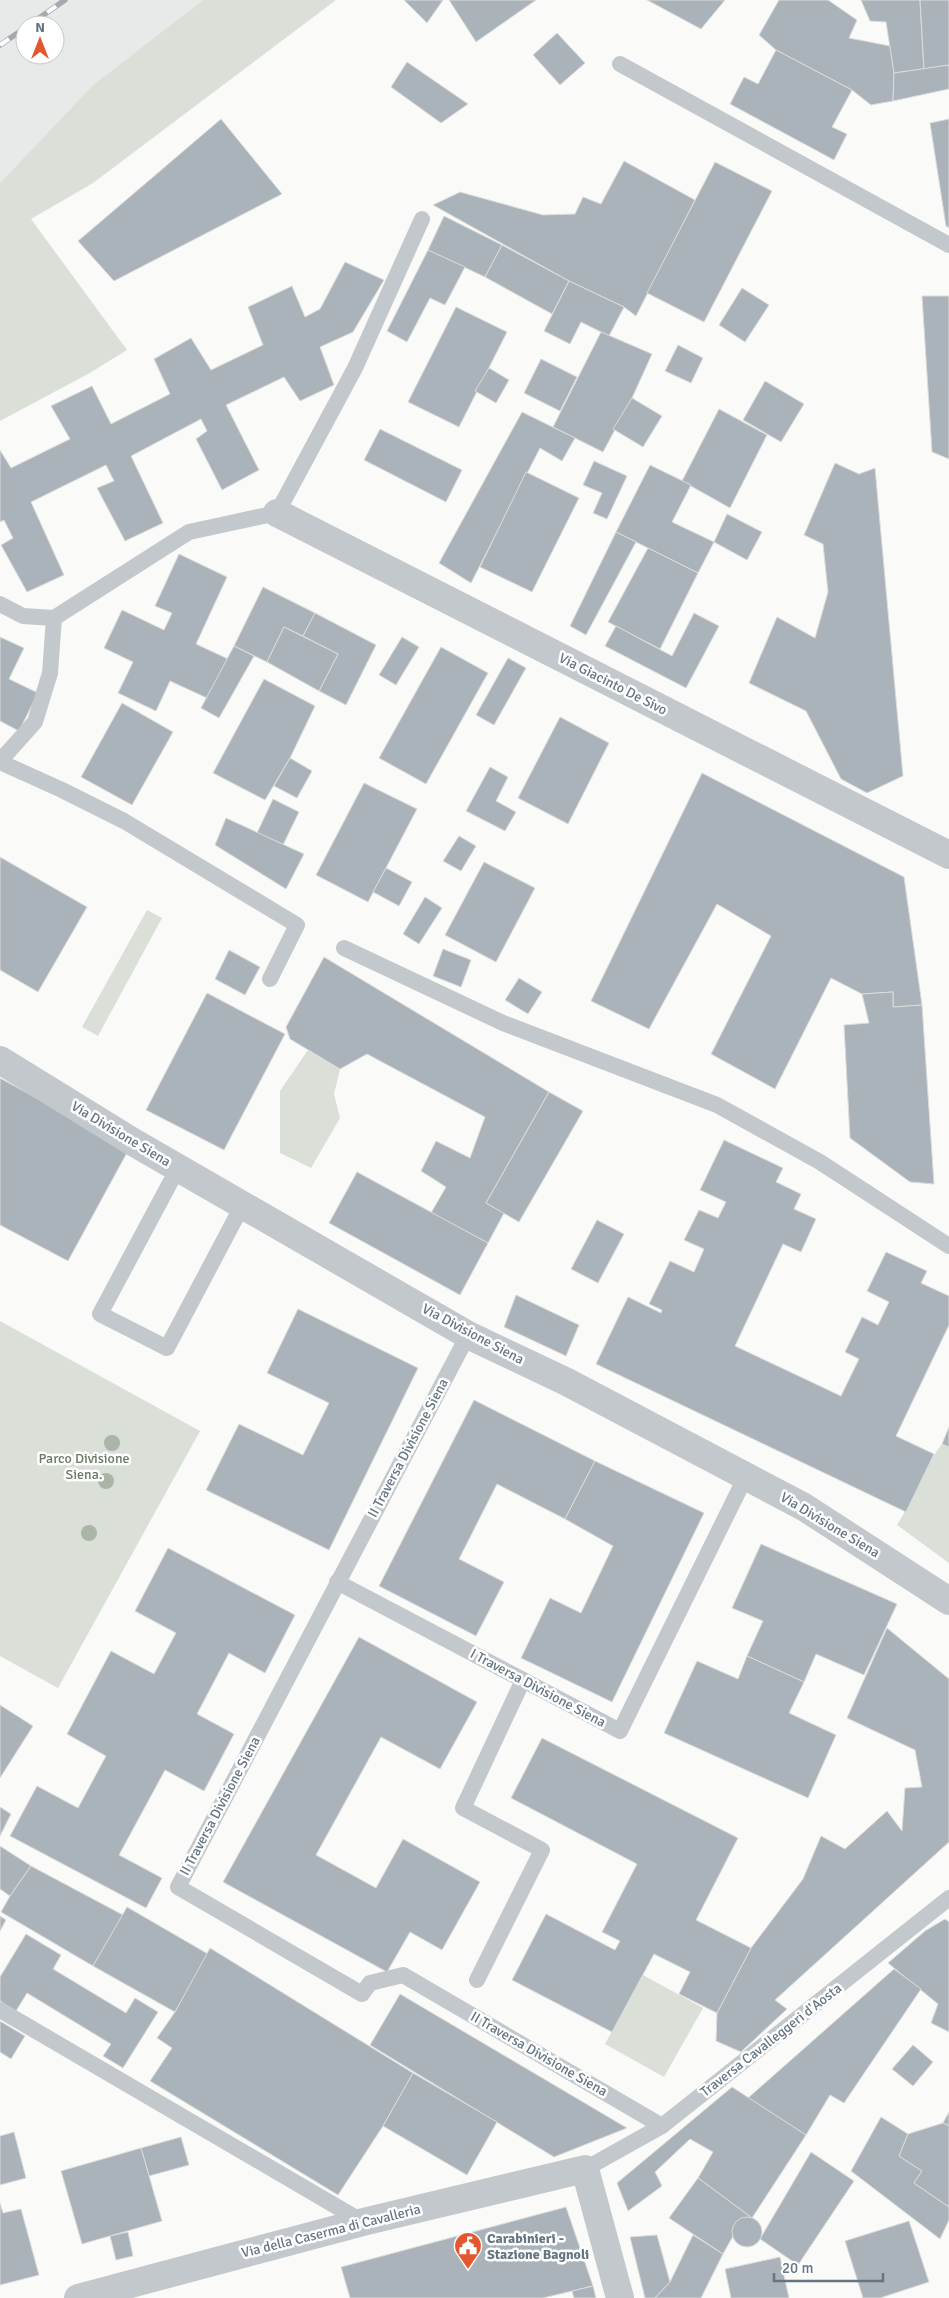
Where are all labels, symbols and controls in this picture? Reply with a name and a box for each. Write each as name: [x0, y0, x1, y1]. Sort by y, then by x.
north arrow: [15, 15, 65, 65]
text: N: [35, 19, 45, 36]
street label: Via Giacinto De Sivo: [556, 649, 670, 719]
street label: Via Divisione Siena: [68, 1098, 174, 1170]
street label: Via Divisione Siena: [419, 1300, 527, 1368]
street label: II Traversa Divisione Siena: [364, 1376, 452, 1520]
park label: Parco Divisione Siena.: [38, 1450, 130, 1483]
street label: Via Divisione Siena: [777, 1489, 883, 1561]
street label: I Traversa Divisione Siena: [467, 1645, 609, 1731]
street label: II Traversa Divisione Siena: [176, 1734, 264, 1878]
street label: Traversa Cavalleggeri d'Aosta: [697, 1980, 845, 2100]
street label: II Traversa Divisione Siena: [468, 2008, 610, 2100]
street label: Via della Caserma di Cavalleria: [240, 2201, 422, 2261]
place label: Carabinieri - Stazione Bagnoli: [487, 2230, 589, 2263]
public building icon: Carabinieri - Stazione Bagnoli: [453, 2231, 483, 2270]
scale bar: [774, 2250, 883, 2282]
text: 20 m: [782, 2259, 813, 2277]

